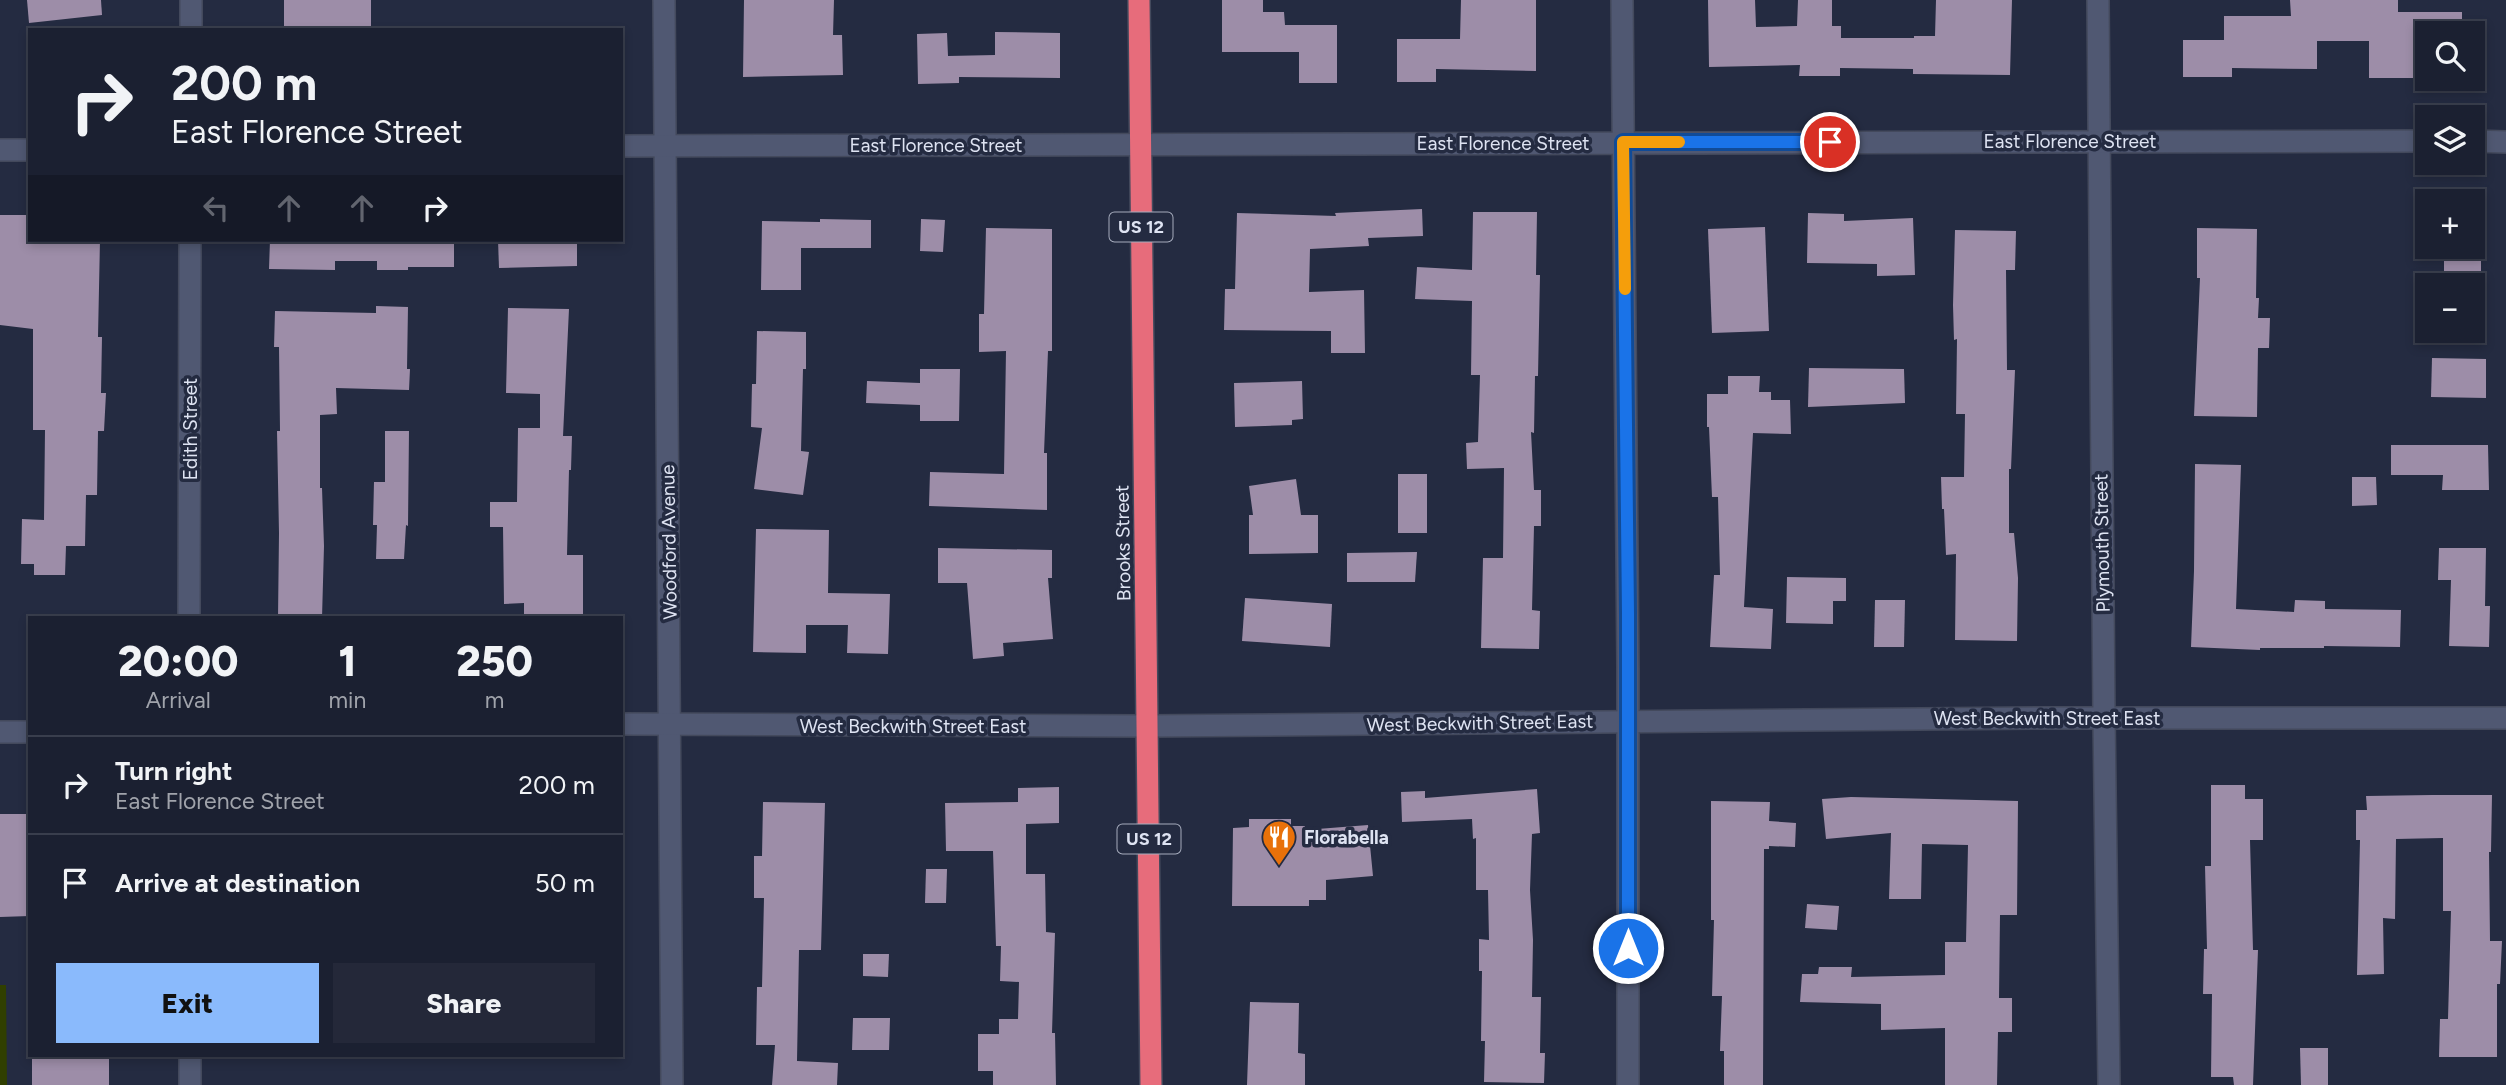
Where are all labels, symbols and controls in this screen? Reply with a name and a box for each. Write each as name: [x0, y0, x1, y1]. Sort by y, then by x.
map controls: [2415, 21, 2485, 343]
button: search: [2415, 21, 2485, 91]
text: 200 m: [171, 53, 317, 112]
icon: right: [56, 56, 147, 147]
button: layers: [2415, 105, 2485, 175]
pin: [1800, 112, 1860, 172]
text: East Florence Street: [171, 113, 463, 151]
icon: arrive: [1811, 123, 1849, 161]
street label: East Florence Street: [1983, 130, 2157, 153]
street label: East Florence Street: [1416, 132, 1590, 155]
street label: East Florence Street: [849, 134, 1023, 157]
icon: left: [197, 189, 235, 227]
icon: ahead: [270, 189, 308, 227]
icon: ahead: [343, 189, 381, 227]
icon: right: [416, 189, 454, 227]
button: +: [2415, 189, 2485, 259]
road number: US 12: [1110, 212, 1172, 242]
button: −: [2415, 273, 2485, 343]
street label: Edith Street: [179, 378, 202, 480]
street label: Woodford Avenue: [656, 464, 682, 620]
street label: Plymouth Street: [2089, 473, 2115, 613]
street label: Brooks Street: [1110, 485, 1136, 601]
text: 20:00: [118, 636, 239, 687]
text: 1: [338, 636, 356, 687]
text: 250: [456, 636, 533, 687]
text: Arrival: [146, 686, 211, 714]
text: min: [329, 686, 366, 714]
text: m: [485, 686, 504, 714]
street label: West Beckwith Street East: [1934, 707, 2160, 730]
street label: West Beckwith Street East: [1366, 710, 1594, 736]
street label: West Beckwith Street East: [800, 715, 1026, 738]
text: Turn right: [115, 755, 232, 787]
icon: right: [56, 766, 94, 804]
text: 200 m: [519, 769, 595, 801]
text: East Florence Street: [115, 787, 325, 815]
restaurant icon: Florabella: [1260, 818, 1298, 867]
road number: US 12: [1118, 824, 1180, 854]
place label: Florabella: [1304, 826, 1389, 849]
icon: arrive: [56, 864, 94, 902]
text: Arrive at destination: [115, 867, 360, 899]
text: 50 m: [535, 867, 595, 899]
position arrow: [1591, 911, 1665, 985]
button: Exit: [56, 963, 319, 1043]
button: Share: [333, 963, 595, 1043]

